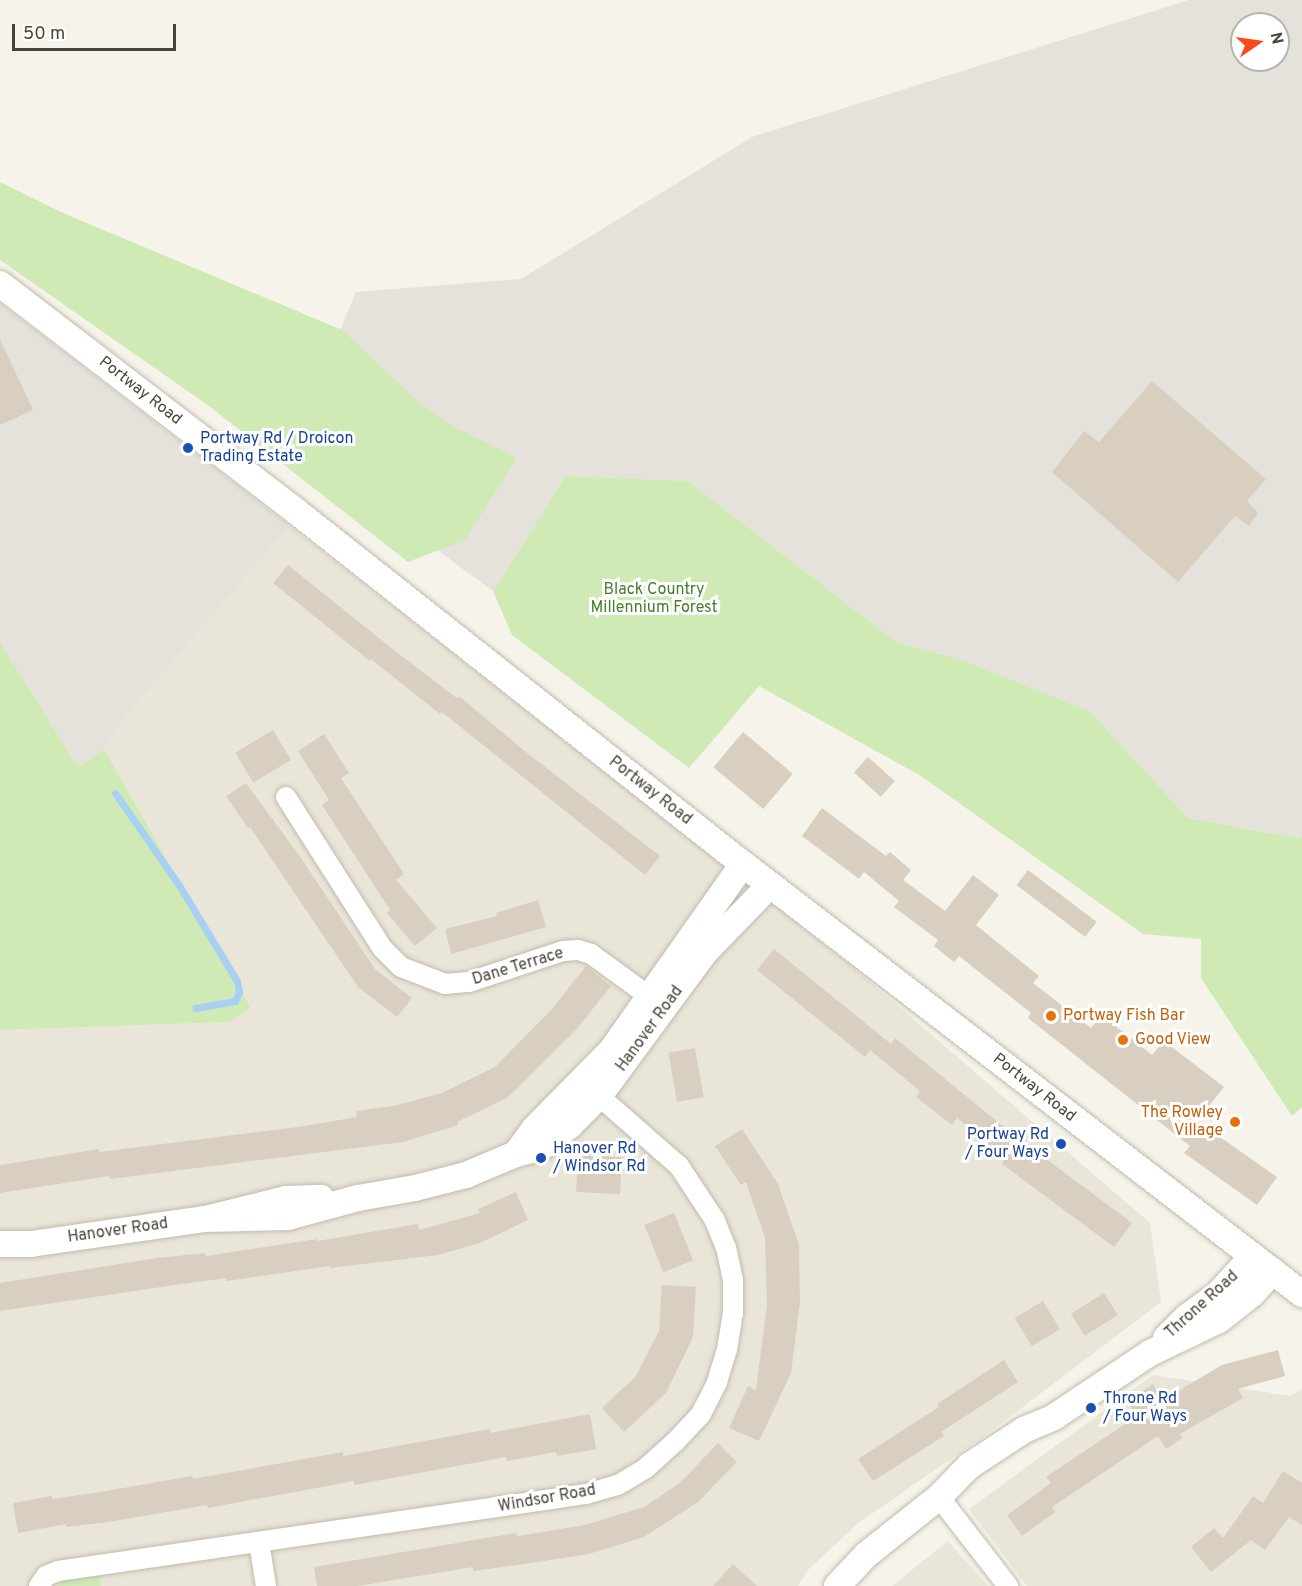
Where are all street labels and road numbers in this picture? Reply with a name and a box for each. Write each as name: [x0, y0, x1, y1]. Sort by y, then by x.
street label: Portway Road: [95, 353, 185, 429]
street label: Portway Road: [605, 753, 695, 829]
street label: Dane Terrace: [470, 944, 566, 990]
street label: Hanover Road: [612, 982, 688, 1076]
street label: Portway Road: [989, 1050, 1079, 1126]
street label: Hanover Road: [66, 1214, 170, 1248]
street label: Throne Road: [1161, 1267, 1243, 1343]
street label: Windsor Road: [497, 1481, 597, 1517]

